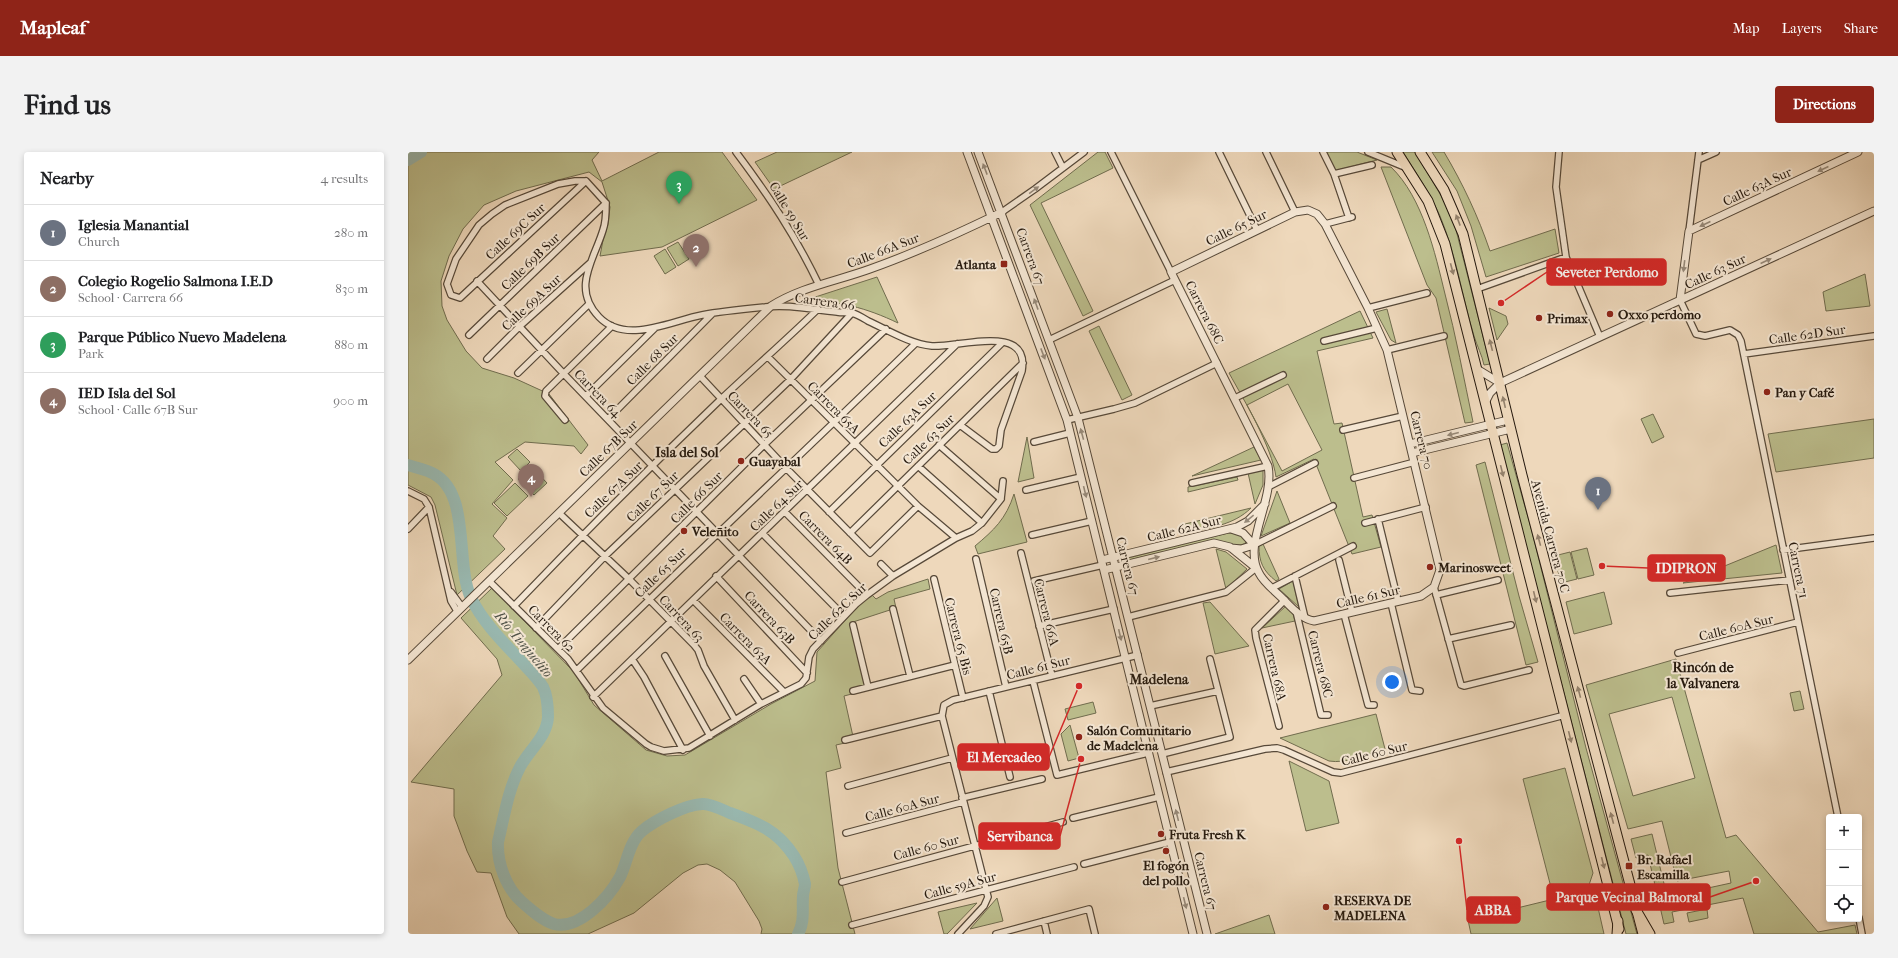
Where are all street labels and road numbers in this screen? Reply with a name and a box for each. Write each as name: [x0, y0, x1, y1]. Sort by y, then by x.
street label: Calle 63A Sur: [1720, 164, 1794, 209]
street label: Calle 59 Sur: [766, 179, 813, 244]
street label: Calle 69C Sur: [482, 200, 549, 263]
street label: Calle 65 Sur: [1203, 206, 1270, 249]
street label: Carrera 67: [1013, 226, 1048, 287]
street label: Calle 69B Sur: [498, 229, 563, 293]
street label: Calle 66A Sur: [845, 230, 922, 271]
street label: Calle 63 Sur: [1682, 251, 1749, 292]
street label: Calle 69A Sur: [499, 271, 564, 334]
street label: Carrera 68C: [1182, 278, 1227, 347]
street label: Carrera 66: [794, 290, 857, 313]
street label: Calle 62D Sur: [1768, 322, 1847, 347]
street label: Calle 68 Sur: [623, 330, 682, 388]
street label: Carrera 64: [571, 366, 625, 421]
street label: Carrera 65A: [804, 378, 863, 437]
street label: Carrera 65: [725, 388, 777, 441]
street label: Calle 63A Sur: [875, 388, 940, 451]
street label: Carrera 70: [1407, 409, 1436, 471]
street label: Calle 63 Sur: [899, 411, 958, 468]
street label: Calle 67B Sur: [576, 417, 641, 480]
street label: Calle 67A Sur: [581, 458, 646, 521]
street label: Calle 67 Sur: [623, 467, 682, 525]
street label: Calle 66 Sur: [667, 468, 726, 527]
street label: Calle 64 Sur: [747, 476, 806, 534]
street label: Avenida Carrera 70C: [1528, 477, 1573, 595]
street label: Carrera 64B: [796, 507, 856, 567]
street label: Calle 62A Sur: [1146, 512, 1223, 545]
street label: Carrera 67: [1113, 535, 1142, 597]
street label: Carrera 71: [1785, 540, 1812, 600]
street label: Calle 65 Sur: [631, 544, 690, 601]
street label: Carrera 66A: [1031, 577, 1062, 648]
street label: Calle 62C Sur: [805, 579, 870, 643]
street label: Calle 61 Sur: [1335, 582, 1402, 611]
street label: Carrera 65B: [987, 586, 1016, 656]
street label: Carrera 63B: [741, 588, 798, 647]
street label: Carrera 63: [656, 592, 707, 645]
street label: Carrera 65 Bis: [942, 596, 975, 676]
street label: Carrera 62: [525, 602, 578, 655]
street label: Carrera 63A: [717, 609, 775, 668]
street label: Calle 60A Sur: [1697, 611, 1775, 644]
street label: Carrera 68C: [1305, 629, 1336, 700]
street label: Carrera 68A: [1259, 632, 1290, 703]
street label: Calle 61 Sur: [1005, 652, 1072, 683]
street label: Calle 60 Sur: [1339, 738, 1409, 769]
street label: Calle 60A Sur: [863, 790, 941, 825]
street label: Calle 60 Sur: [892, 831, 961, 863]
street label: Carrera 67: [1191, 850, 1220, 912]
street label: Calle 59A Sur: [922, 869, 998, 902]

